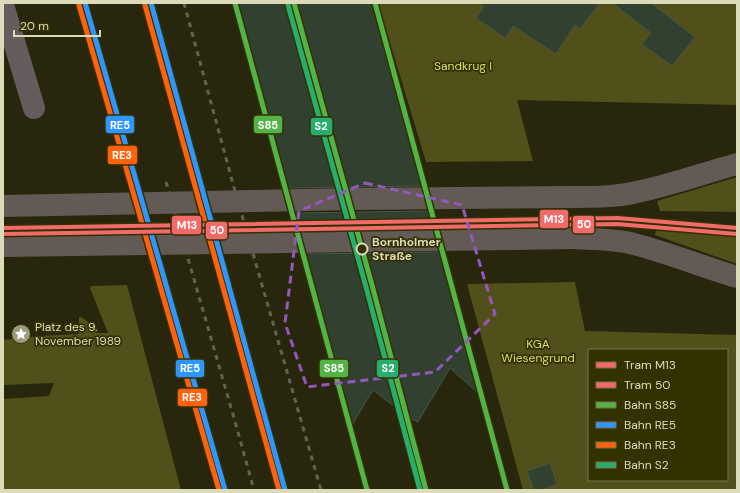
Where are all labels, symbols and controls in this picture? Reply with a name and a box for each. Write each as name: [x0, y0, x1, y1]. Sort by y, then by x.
scale bar: [14, 12, 100, 38]
text: 20 m: [20, 18, 49, 34]
park label: Sandkrug I: [434, 58, 492, 74]
line badge: RE5: [105, 115, 135, 134]
line badge: S85: [253, 115, 283, 134]
line badge: S2: [310, 117, 333, 136]
text: RE5: [110, 118, 130, 132]
text: S85: [258, 118, 278, 132]
text: S2: [315, 119, 328, 133]
line badge: RE3: [107, 145, 138, 165]
text: RE3: [112, 148, 132, 162]
line badge: M13: [539, 209, 569, 229]
text: M13: [544, 212, 564, 226]
line badge: M13: [171, 215, 202, 235]
line badge: 50: [572, 215, 595, 234]
text: 50: [577, 217, 592, 231]
text: M13: [177, 218, 197, 232]
line badge: 50: [205, 221, 228, 240]
text: 50: [210, 223, 225, 237]
place label: Bornholmer Straße: [372, 234, 441, 264]
marker: Bornholmer Straße: [355, 242, 369, 256]
place label: Platz des 9. November 1989: [35, 319, 121, 349]
place icon: Platz des 9. November 1989: [10, 323, 32, 345]
park label: KGA Wiesengrund: [501, 336, 575, 366]
legend: [588, 349, 728, 481]
text: Tram M13: [624, 357, 676, 373]
line badge: RE5: [175, 359, 205, 378]
line badge: S85: [319, 359, 349, 378]
line badge: S2: [376, 359, 399, 378]
text: RE5: [180, 361, 200, 375]
text: S85: [324, 361, 344, 375]
text: S2: [382, 361, 395, 375]
text: Tram 50: [624, 377, 670, 393]
line badge: RE3: [177, 388, 208, 407]
text: RE3: [182, 390, 202, 404]
text: Bahn S85: [624, 397, 676, 413]
text: Bahn RE5: [624, 417, 676, 433]
text: Bahn RE3: [624, 437, 676, 453]
text: Bahn S2: [624, 457, 669, 473]

